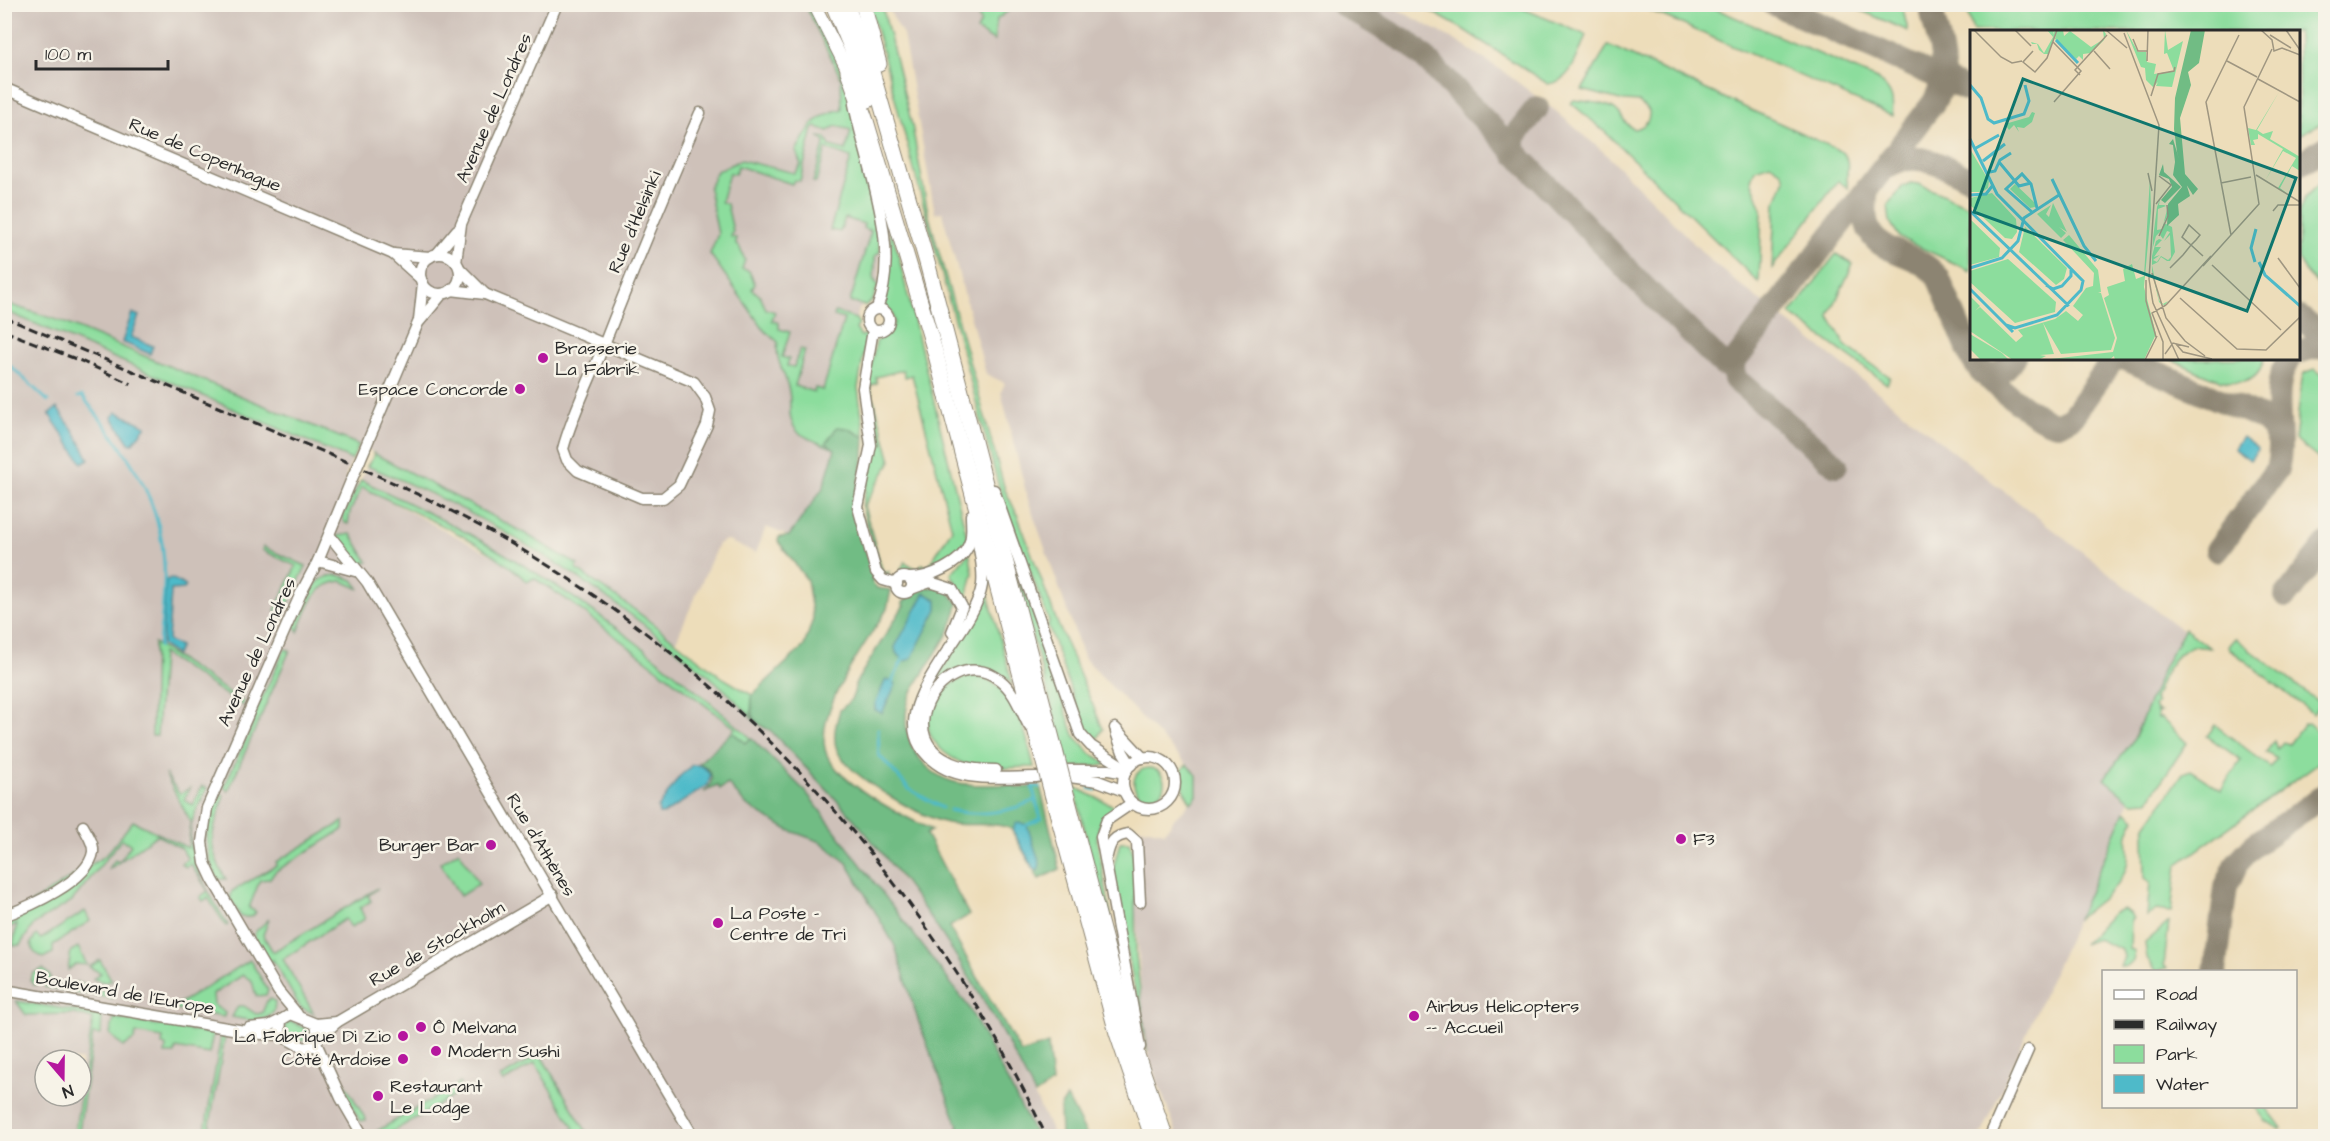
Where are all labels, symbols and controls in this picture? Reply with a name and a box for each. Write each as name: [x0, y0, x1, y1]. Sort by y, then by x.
street label: Avenue de Londres: [450, 29, 538, 187]
inset map: [1970, 30, 2300, 360]
scale bar: [36, 33, 168, 71]
text: 100 m: [45, 42, 91, 67]
street label: Rue de Copenhague: [125, 112, 285, 199]
street label: Rue d'Helsinki: [602, 167, 668, 277]
place label: Brasserie La Fabrik: [555, 336, 639, 382]
marker: Brasserie La Fabrik: [536, 351, 550, 365]
place label: Espace Concorde: [359, 377, 508, 402]
marker: Espace Concorde: [513, 382, 527, 396]
street label: Avenue de Londres: [212, 574, 302, 730]
street label: Rue d'Athènes: [500, 789, 582, 901]
place label: F3: [1693, 827, 1715, 852]
marker: F3: [1674, 832, 1688, 846]
place label: Burger Bar: [379, 833, 479, 859]
marker: Burger Bar: [484, 838, 498, 852]
street label: Rue de Stockholm: [365, 895, 509, 993]
place label: La Poste - Centre de Tri: [730, 901, 846, 947]
marker: La Poste - Centre de Tri: [711, 916, 725, 930]
street label: Boulevard de l'Europe: [34, 965, 217, 1021]
legend: [2102, 970, 2297, 1108]
text: Road: [2156, 982, 2197, 1007]
place label: Airbus Helicopters -- Accueil: [1426, 994, 1579, 1040]
marker: Airbus Helicopters -- Accueil: [1407, 1009, 1421, 1023]
text: Railway: [2156, 1012, 2217, 1038]
place label: Ô Melvana: [433, 1015, 516, 1040]
marker: Ô Melvana: [414, 1020, 428, 1034]
place label: La Fabrique Di Zio: [234, 1024, 391, 1049]
marker: La Fabrique Di Zio: [396, 1029, 410, 1043]
place label: Modern Sushi: [448, 1039, 560, 1064]
text: Park: [2156, 1042, 2198, 1067]
marker: Modern Sushi: [429, 1044, 443, 1058]
place label: Côté Ardoise: [282, 1047, 391, 1072]
north arrow: [33, 1048, 93, 1108]
marker: Côté Ardoise: [396, 1052, 410, 1066]
text: Water: [2156, 1072, 2209, 1097]
place label: Restaurant Le Lodge: [390, 1074, 483, 1121]
text: N: [59, 1079, 76, 1103]
marker: Restaurant Le Lodge: [371, 1089, 385, 1103]

